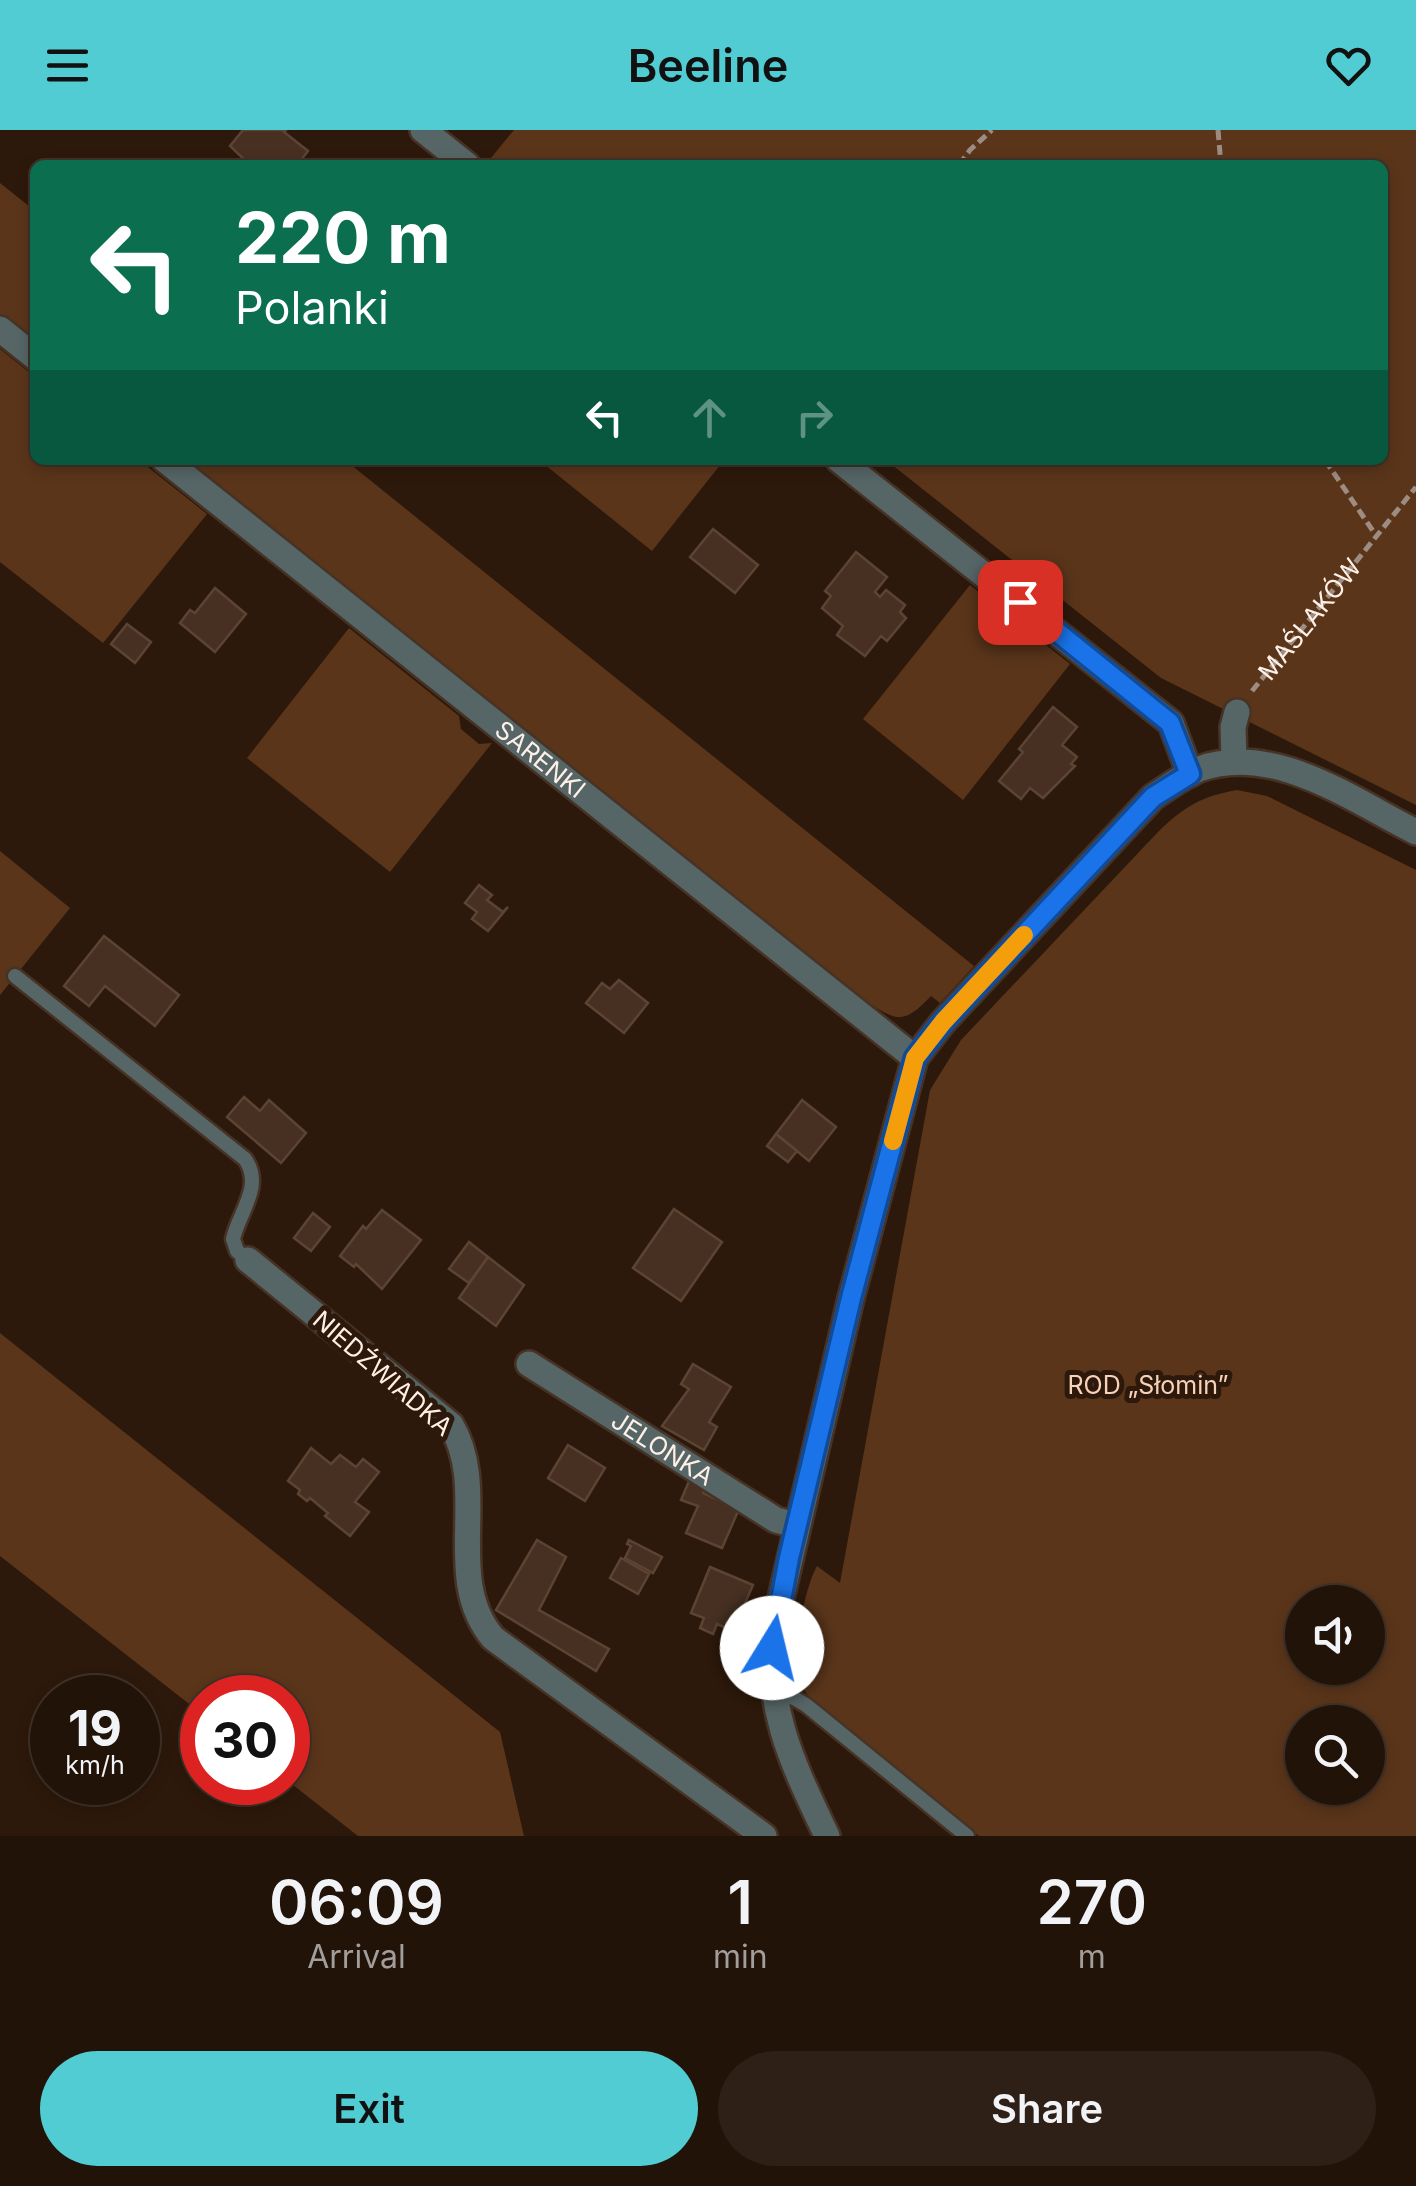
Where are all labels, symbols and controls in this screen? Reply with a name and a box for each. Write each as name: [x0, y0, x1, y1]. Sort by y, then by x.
icon: menu: [40, 38, 95, 93]
text: Beeline: [628, 38, 788, 93]
icon: heart: [1321, 38, 1376, 93]
text: 220 m: [235, 195, 451, 280]
icon: left: [70, 200, 200, 330]
text: Polanki: [235, 280, 389, 335]
icon: left: [577, 390, 632, 445]
icon: ahead: [682, 390, 737, 445]
icon: right: [787, 390, 842, 445]
street label: MAŚLAKÓW: [1252, 553, 1367, 686]
pin: [978, 560, 1063, 645]
icon: arrive: [993, 575, 1048, 630]
street label: SARENKI: [489, 714, 591, 804]
street label: NIEDŹWIADKA: [307, 1304, 460, 1442]
park label: ROD „Słomin”: [1067, 1370, 1229, 1400]
street label: JELONKA: [606, 1405, 719, 1492]
map controls: [1285, 1585, 1385, 1805]
button: sound: [1285, 1585, 1385, 1685]
position arrow: [720, 1596, 824, 1700]
speed limit sign: 30: [180, 1675, 310, 1805]
text: 19: [68, 1698, 122, 1758]
button: search: [1285, 1705, 1385, 1805]
text: km/h: [65, 1750, 125, 1780]
text: 06:09: [269, 1866, 444, 1938]
text: 1: [728, 1866, 753, 1938]
text: 270: [1036, 1866, 1147, 1938]
text: Arrival: [307, 1937, 406, 1976]
text: min: [713, 1937, 768, 1976]
text: m: [1078, 1937, 1106, 1976]
button: Exit: [40, 2051, 698, 2166]
button: Share: [718, 2051, 1376, 2166]

